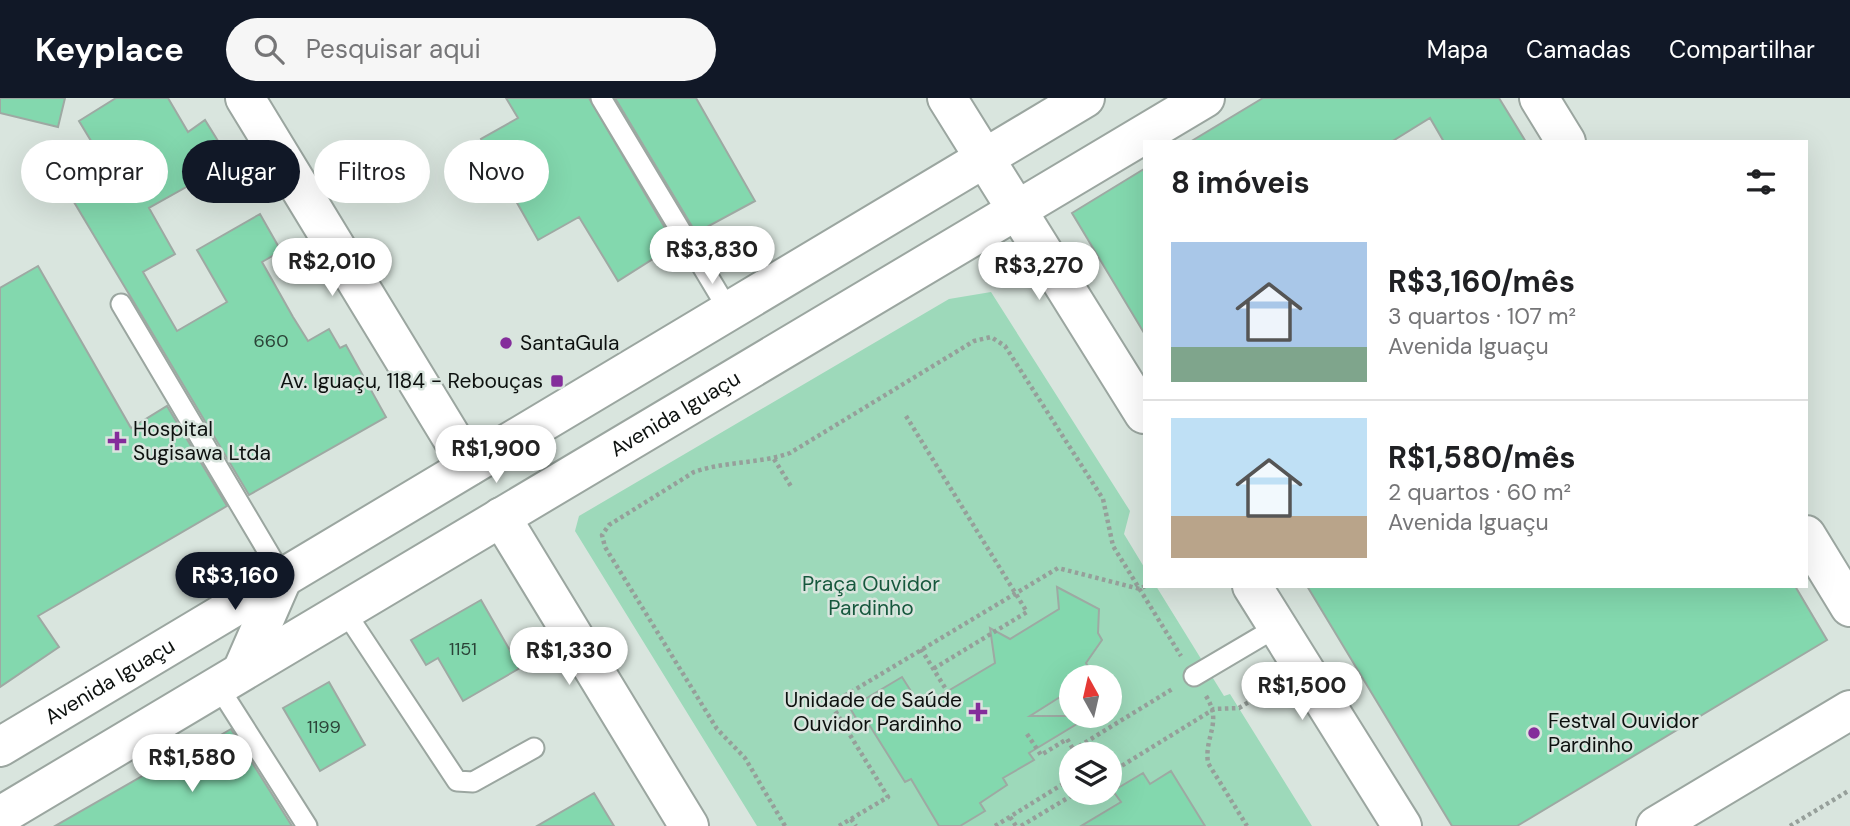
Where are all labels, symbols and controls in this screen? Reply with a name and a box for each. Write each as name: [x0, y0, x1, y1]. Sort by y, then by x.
search box: [226, 18, 716, 81]
text: Keyplace: [35, 28, 184, 71]
icon: search: [250, 30, 288, 68]
text: Pesquisar aqui: [306, 32, 481, 66]
text: Mapa: [1427, 34, 1488, 65]
text: Camadas: [1526, 34, 1631, 65]
text: Compartilhar: [1669, 34, 1815, 65]
chip: Comprar: [21, 140, 168, 203]
chip: Alugar: [182, 140, 300, 203]
chip: Filtros: [314, 140, 430, 203]
chip: Novo: [444, 140, 549, 203]
text: 8 imóveis: [1171, 163, 1310, 202]
icon: filters: [1742, 163, 1780, 201]
pin: R$3,830: [647, 226, 777, 286]
text: R$3,830: [666, 234, 758, 264]
pin: R$2,010: [267, 238, 397, 298]
pin: R$3,270: [974, 242, 1104, 302]
text: R$2,010: [288, 246, 376, 276]
text: R$3,270: [994, 250, 1084, 280]
text: R$3,160/mês: [1388, 262, 1575, 301]
icon: home: [1227, 270, 1311, 354]
text: 3 quartos · 107 m²: [1388, 301, 1576, 331]
house number: 660: [254, 329, 288, 353]
place label: SantaGula: [520, 329, 619, 357]
text: Avenida Iguaçu: [1388, 331, 1549, 361]
marker: SantaGula: [498, 335, 514, 351]
street label: Avenida Iguaçu: [605, 364, 745, 463]
place label: Av. Iguaçu, 1184 - Rebouças: [280, 367, 543, 395]
marker: Av. Iguaçu, 1184 - Rebouças: [549, 373, 565, 389]
place label: Hospital Sugisawa Ltda: [133, 415, 271, 467]
pin: R$1,900: [431, 426, 561, 485]
marker: Hospital Sugisawa Ltda: [107, 431, 127, 451]
text: R$1,900: [451, 433, 541, 463]
text: R$1,580/mês: [1388, 438, 1575, 477]
icon: home: [1227, 446, 1311, 530]
text: 2 quartos · 60 m²: [1388, 477, 1571, 507]
text: Avenida Iguaçu: [1388, 507, 1549, 537]
pin: R$3,160: [170, 552, 300, 612]
text: R$3,160: [191, 560, 279, 590]
park label: Praça Ouvidor Pardinho: [802, 570, 940, 622]
pin: R$1,330: [504, 628, 634, 687]
street label: Avenida Iguaçu: [40, 632, 180, 731]
text: R$1,330: [526, 635, 612, 665]
house number: 1151: [449, 637, 477, 661]
pin: R$1,500: [1237, 662, 1367, 722]
north arrow: [1059, 665, 1122, 728]
map controls: [1059, 665, 1122, 805]
text: R$1,500: [1257, 670, 1347, 700]
place label: Unidade de Saúde Ouvidor Pardinho: [784, 686, 962, 738]
marker: Unidade de Saúde Ouvidor Pardinho: [968, 702, 988, 722]
place label: Festval Ouvidor Pardinho: [1548, 707, 1699, 759]
house number: 1199: [307, 715, 341, 739]
marker: Festval Ouvidor Pardinho: [1526, 725, 1542, 741]
pin: R$1,580: [127, 734, 257, 794]
text: R$1,580: [148, 742, 236, 772]
button: layers: [1059, 742, 1122, 805]

